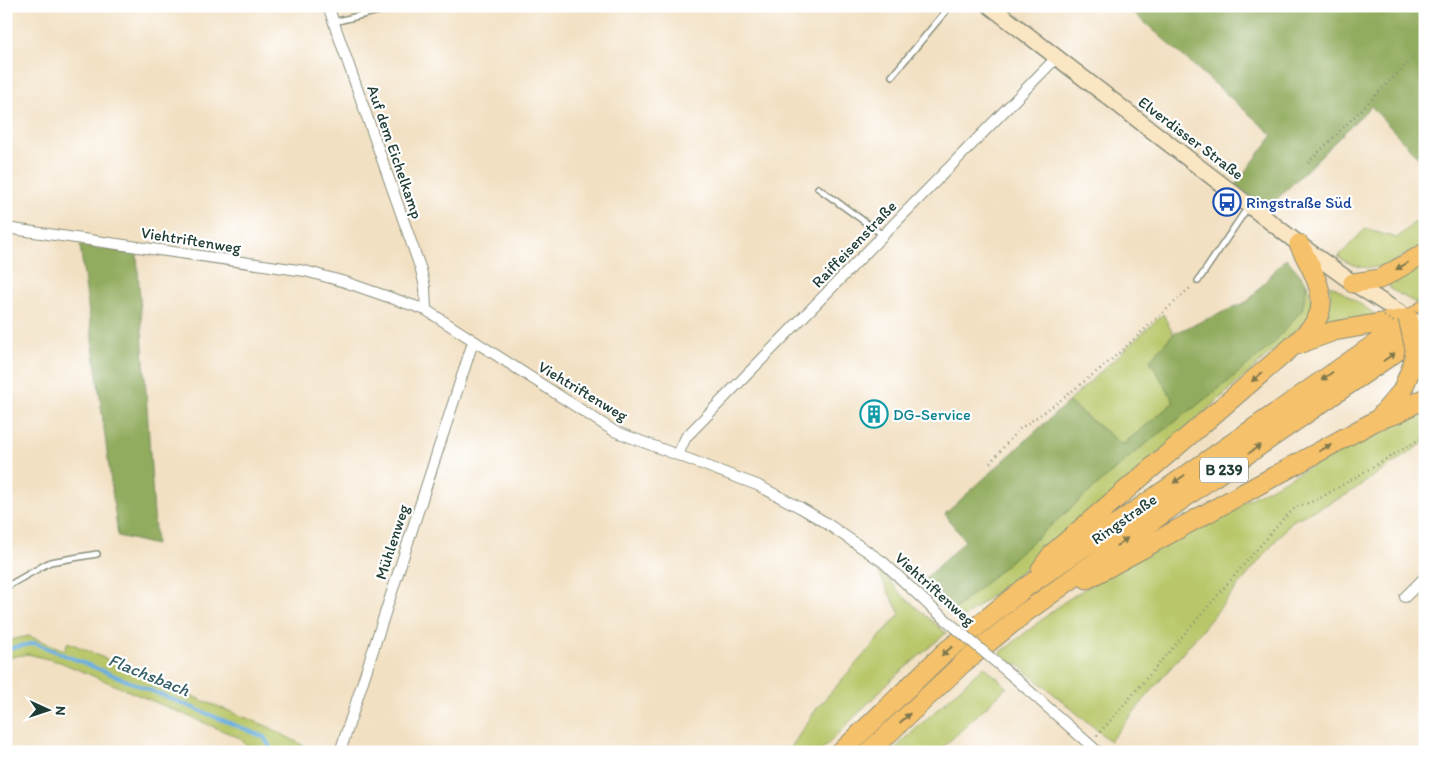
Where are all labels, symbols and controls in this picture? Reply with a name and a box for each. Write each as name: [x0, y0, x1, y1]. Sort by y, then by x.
street label: Auf dem Eichelkamp: [363, 83, 427, 221]
street label: Elverdisser Straße: [1135, 92, 1247, 184]
bus stop icon: Ringstraße Süd: [1212, 187, 1242, 217]
place label: Ringstraße Süd: [1246, 193, 1352, 212]
street label: Raiffeisenstraße: [808, 196, 900, 292]
street label: Viehtriftenweg: [140, 223, 243, 257]
one-way arrow: [1396, 261, 1409, 270]
one-way arrow: [1382, 352, 1396, 362]
street label: Viehtriftenweg: [535, 357, 632, 426]
one-way arrow: [1320, 371, 1334, 381]
one-way arrow: [1251, 372, 1264, 383]
building icon: DG-Service: [859, 399, 889, 429]
place label: DG-Service: [893, 405, 971, 424]
one-way arrow: [1248, 444, 1262, 454]
one-way arrow: [1318, 444, 1333, 452]
road number: B 239: [1200, 458, 1248, 482]
one-way arrow: [1173, 474, 1186, 484]
street label: Ringstraße: [1088, 489, 1161, 548]
street label: Mühlenweg: [371, 501, 413, 582]
one-way arrow: [1115, 537, 1129, 547]
street label: Viehtriftenweg: [891, 548, 980, 630]
one-way arrow: [941, 645, 954, 656]
water label: Flachsbach: [105, 649, 193, 701]
north arrow: [22, 686, 72, 736]
text: N: [52, 705, 69, 716]
one-way arrow: [898, 712, 910, 724]

